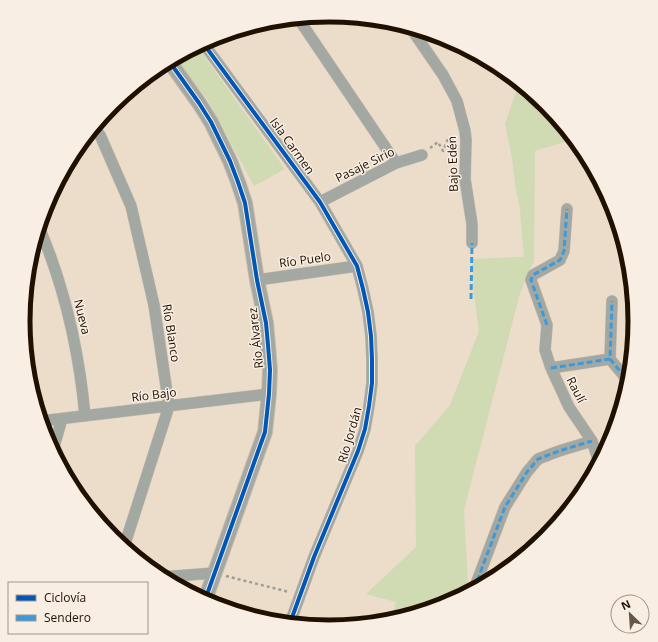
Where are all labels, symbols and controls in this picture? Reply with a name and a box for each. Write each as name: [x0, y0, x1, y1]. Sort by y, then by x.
street label: Isla Carmen: [266, 114, 319, 177]
street label: Bajo Edén: [443, 136, 462, 192]
street label: Pasaje Sirio: [332, 143, 397, 186]
street label: Río Puelo: [278, 247, 332, 272]
street label: Nueva: [70, 297, 95, 336]
street label: Río Blanco: [159, 303, 184, 363]
street label: Río Álvarez: [244, 306, 267, 369]
street label: Raulí: [563, 374, 591, 407]
street label: Río Bajo: [130, 383, 178, 406]
street label: Río Jordán: [333, 405, 366, 465]
legend: [8, 582, 148, 634]
text: Ciclovía: [44, 589, 86, 606]
north arrow: [610, 594, 650, 634]
text: N: [618, 596, 633, 613]
text: Sendero: [44, 609, 91, 626]

